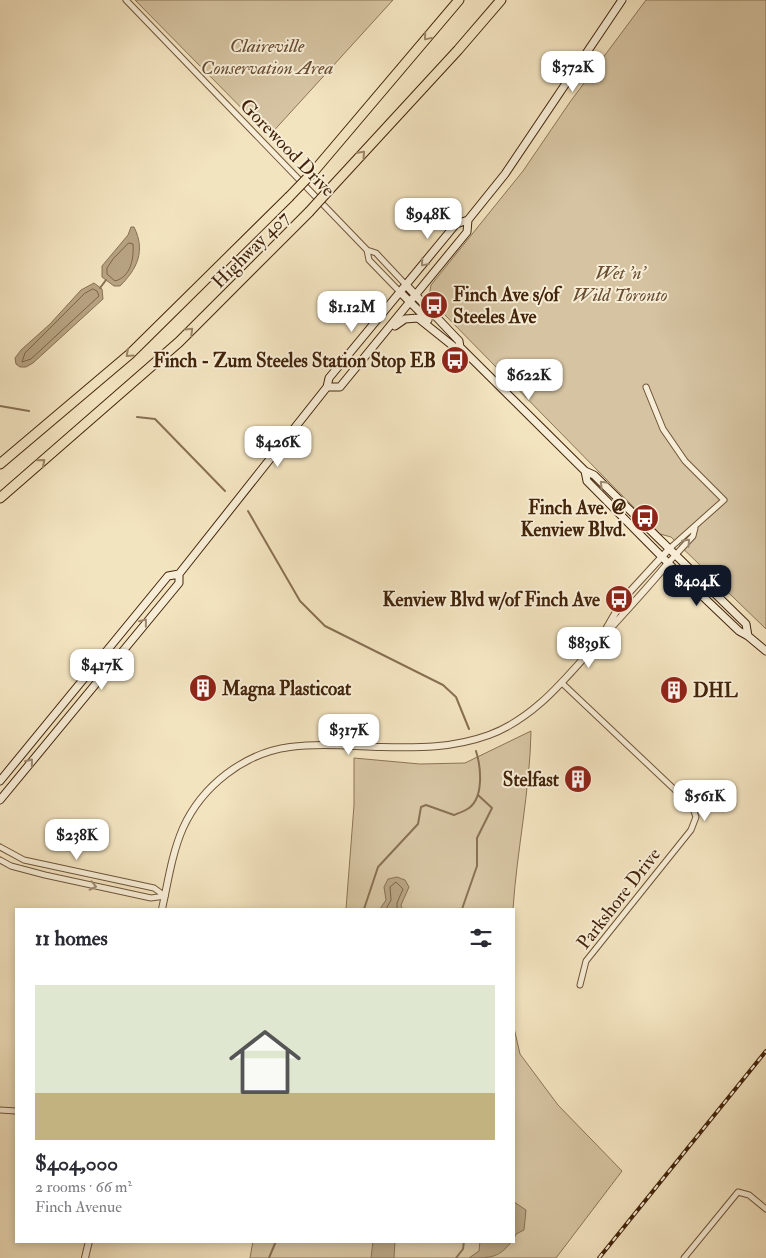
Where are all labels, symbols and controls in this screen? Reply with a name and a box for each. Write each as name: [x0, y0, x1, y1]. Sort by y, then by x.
one-way arrow: [424, 32, 433, 41]
park label: Claireville Conservation Area: [201, 34, 333, 80]
pin: $372K: [538, 51, 608, 93]
text: $372K: [552, 57, 594, 77]
street label: Gorewood Drive: [235, 94, 340, 202]
one-way arrow: [356, 151, 365, 160]
pin: $948K: [393, 198, 463, 240]
text: $948K: [406, 204, 450, 224]
street label: Highway 407: [207, 206, 295, 294]
one-way arrow: [421, 257, 429, 266]
park label: Wet 'n' Wild Toronto: [572, 261, 668, 307]
place label: Finch Ave s/of Steeles Ave: [453, 283, 562, 329]
pin: $1.12M: [311, 290, 393, 333]
bus stop icon: Finch Ave s/of Steeles Ave: [419, 290, 449, 320]
text: $1.12M: [328, 297, 376, 317]
one-way arrow: [184, 328, 193, 337]
bus stop icon: Finch - Zum Steeles Station Stop EB: [440, 345, 470, 375]
one-way arrow: [126, 348, 135, 357]
place label: Finch - Zum Steeles Station Stop EB: [153, 349, 436, 374]
pin: $622K: [494, 358, 564, 401]
text: $622K: [507, 365, 551, 385]
pin: $426K: [243, 426, 313, 468]
text: $426K: [255, 432, 301, 452]
one-way arrow: [36, 459, 45, 468]
one-way arrow: [600, 481, 609, 490]
place label: Finch Ave. @ Kenview Blvd.: [521, 496, 626, 542]
bus stop icon: Finch Ave. @ Kenview Blvd.: [630, 503, 660, 533]
one-way arrow: [681, 539, 690, 548]
pin: $404K: [662, 564, 732, 607]
text: $404K: [674, 571, 720, 591]
bus stop icon: Kenview Blvd w/of Finch Ave: [604, 584, 634, 614]
place label: Kenview Blvd w/of Finch Ave: [383, 588, 600, 612]
one-way arrow: [139, 619, 148, 628]
pin: $839K: [554, 626, 624, 669]
text: $839K: [568, 633, 610, 653]
pin: $417K: [67, 648, 137, 691]
text: $417K: [81, 655, 123, 675]
building icon: Magna Plasticoat: [188, 673, 218, 703]
building icon: DHL: [659, 675, 689, 705]
place label: Magna Plasticoat: [221, 677, 352, 702]
place label: DHL: [693, 679, 738, 703]
pin: $317K: [314, 714, 384, 756]
text: $317K: [329, 720, 369, 740]
one-way arrow: [25, 759, 33, 768]
building icon: Stelfast: [563, 764, 593, 794]
place label: Stelfast: [503, 768, 560, 792]
pin: $561K: [670, 780, 740, 822]
text: $561K: [685, 786, 725, 806]
pin: $238K: [42, 818, 112, 861]
text: $238K: [56, 825, 98, 845]
street label: Parkshore Drive: [572, 843, 666, 954]
one-way arrow: [88, 880, 97, 891]
icon: filters: [467, 924, 495, 952]
text: 11 homes: [35, 925, 108, 952]
icon: home: [220, 1017, 310, 1107]
text: $404,000: [35, 1150, 118, 1177]
text: 2 rooms · 66 m²: [35, 1177, 132, 1197]
text: Finch Avenue: [35, 1197, 122, 1217]

